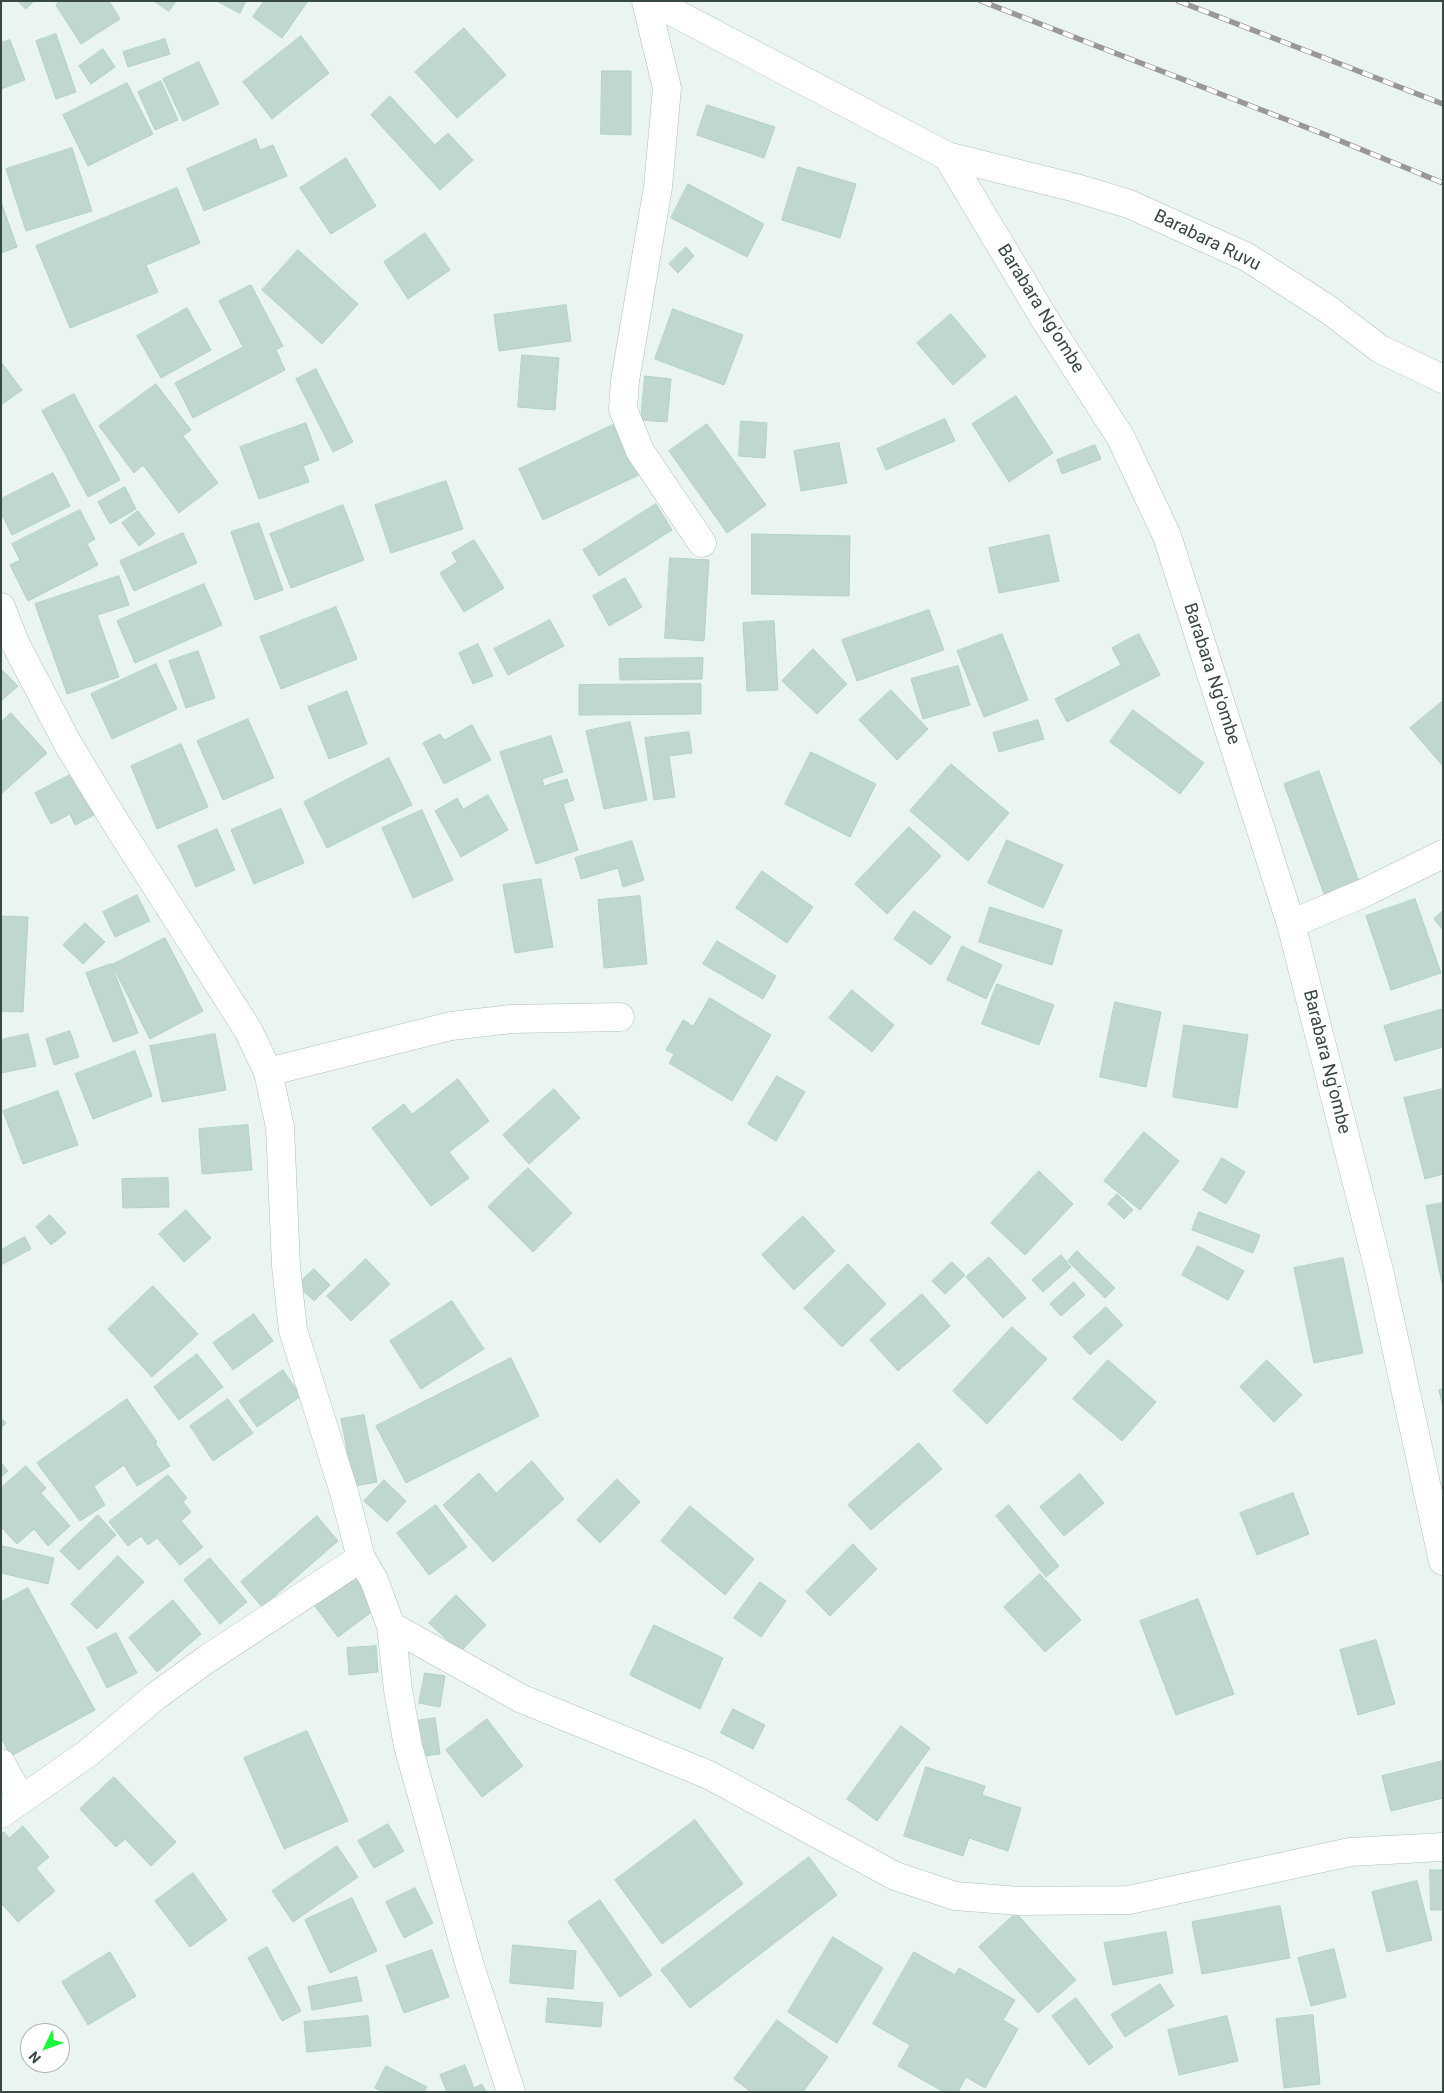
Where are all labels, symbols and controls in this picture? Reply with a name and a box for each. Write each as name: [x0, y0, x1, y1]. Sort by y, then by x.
street label: Barabara Ruvu: [1150, 206, 1264, 276]
street label: Barabara Ng'ombe: [992, 241, 1088, 377]
street label: Barabara Ng'ombe: [1178, 600, 1244, 748]
street label: Barabara Ng'ombe: [1298, 988, 1354, 1136]
north arrow: [20, 2023, 70, 2073]
text: N: [25, 2048, 44, 2066]

